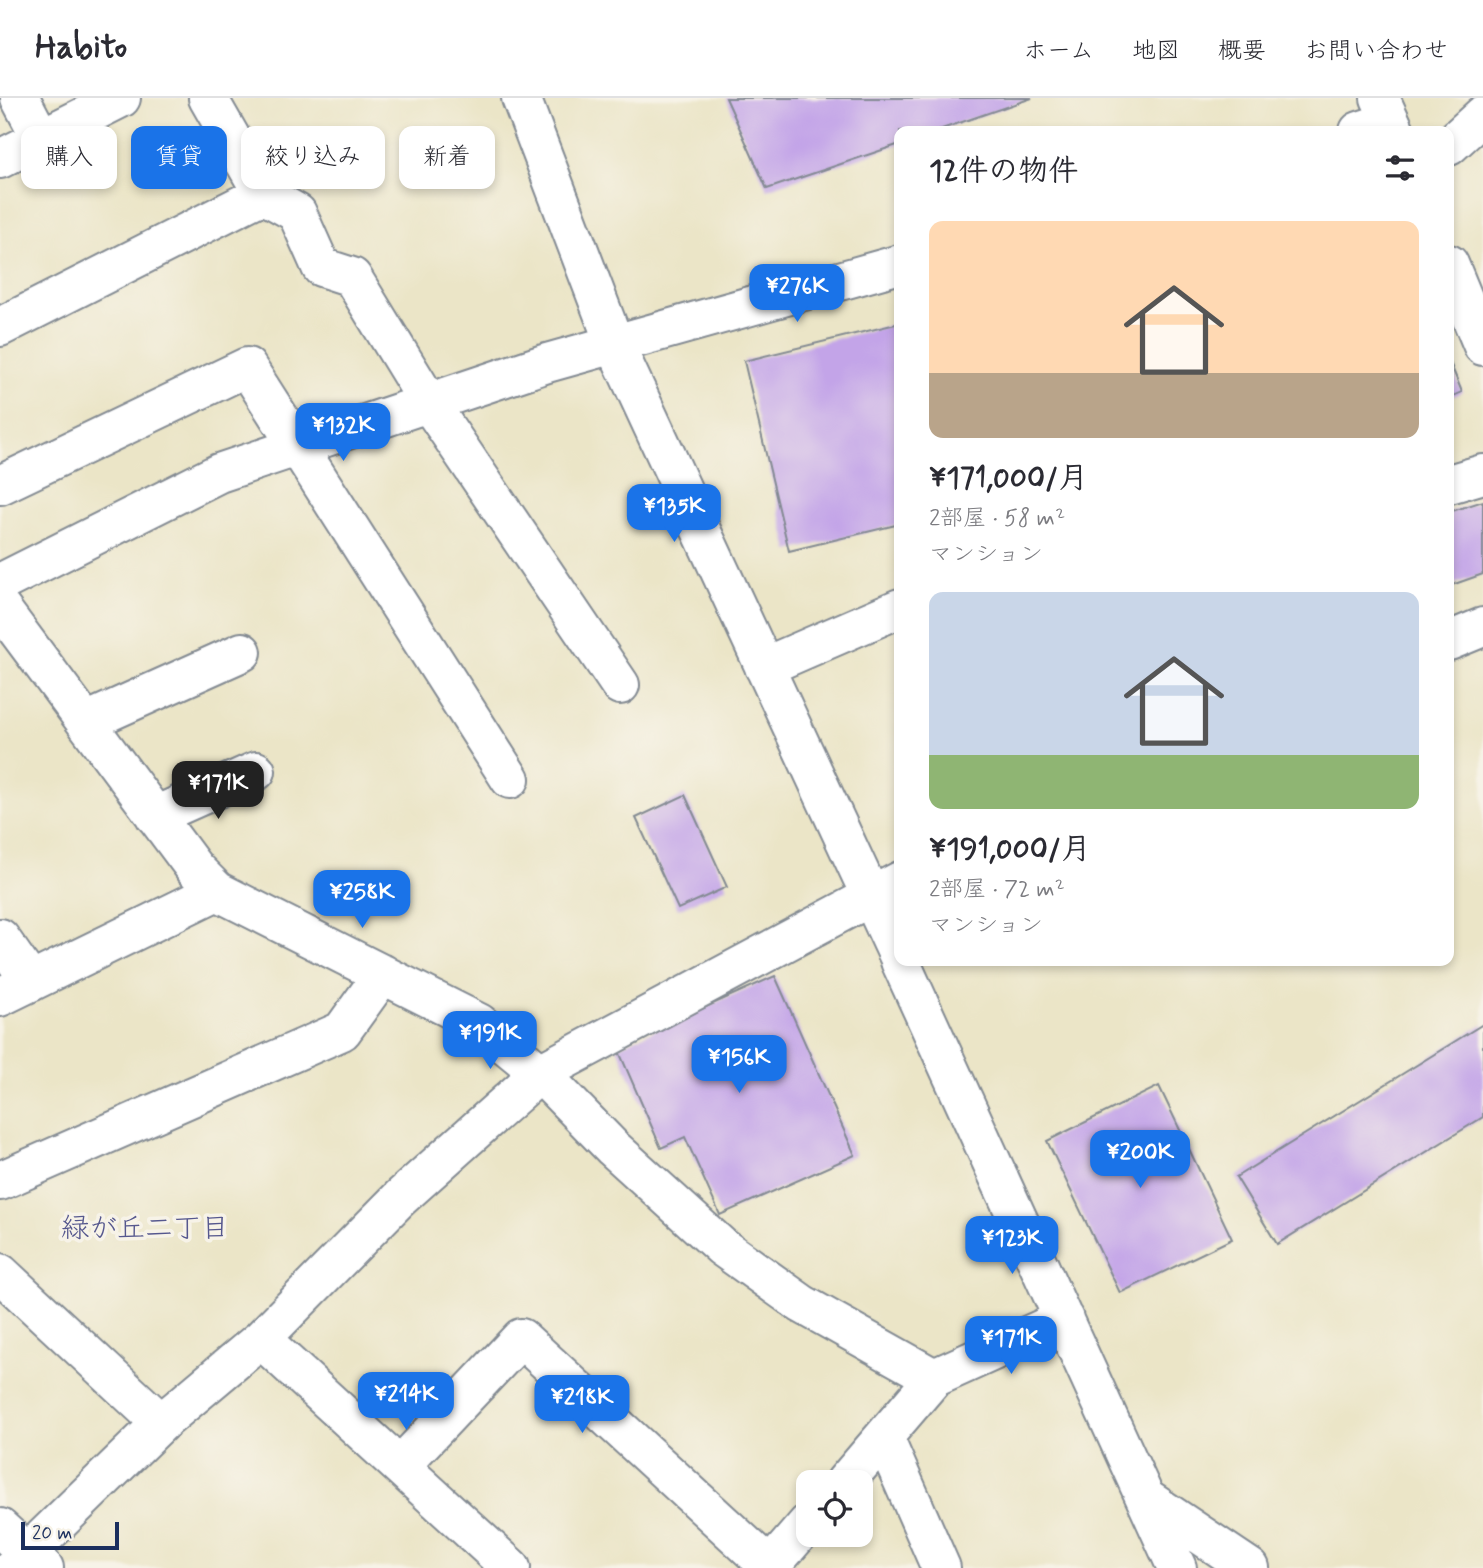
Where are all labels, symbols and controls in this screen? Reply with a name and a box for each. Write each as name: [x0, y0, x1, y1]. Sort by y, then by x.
text: Habito: [35, 26, 127, 70]
text: ホーム: [1023, 36, 1094, 67]
text: 地図: [1132, 36, 1180, 67]
text: 概要: [1218, 36, 1266, 67]
text: お問い合わせ: [1304, 36, 1448, 67]
chip: 購入: [21, 126, 117, 189]
chip: 賃貸: [131, 126, 227, 189]
chip: 絞り込み: [241, 126, 385, 189]
chip: 新着: [399, 126, 495, 189]
icon: filters: [1381, 149, 1419, 187]
text: 12件の物件: [929, 152, 1078, 191]
pin: ¥276K: [748, 264, 846, 324]
icon: home: [1111, 267, 1237, 393]
text: ¥276K: [765, 272, 829, 302]
pin: ¥132K: [294, 404, 392, 463]
text: ¥132K: [311, 411, 375, 441]
text: ¥171,000/月: [929, 459, 1088, 498]
pin: ¥135K: [625, 484, 723, 544]
text: ¥135K: [643, 492, 705, 522]
text: 2部屋 · 58 m²: [929, 504, 1065, 534]
text: マンション: [929, 540, 1043, 570]
icon: home: [1111, 638, 1237, 764]
pin: ¥171K: [169, 762, 267, 821]
text: ¥171K: [188, 769, 248, 799]
text: ¥191,000/月: [929, 830, 1091, 869]
pin: ¥258K: [313, 870, 411, 930]
text: 2部屋 · 72 m²: [929, 875, 1065, 905]
text: ¥258K: [329, 878, 395, 908]
text: マンション: [929, 911, 1043, 941]
pin: ¥191K: [441, 1012, 539, 1071]
text: ¥191K: [459, 1019, 521, 1049]
pin: ¥156K: [690, 1035, 788, 1095]
text: ¥156K: [708, 1043, 770, 1073]
pin: ¥200K: [1091, 1130, 1189, 1190]
text: ¥200K: [1106, 1138, 1174, 1168]
district label: 緑が丘二丁目: [61, 1211, 229, 1248]
pin: ¥123K: [963, 1216, 1061, 1276]
text: ¥123K: [981, 1224, 1043, 1254]
pin: ¥171K: [962, 1316, 1060, 1376]
text: ¥171K: [981, 1324, 1041, 1354]
pin: ¥214K: [357, 1372, 455, 1432]
pin: ¥218K: [533, 1376, 631, 1435]
text: ¥214K: [374, 1380, 438, 1410]
text: ¥218K: [550, 1383, 614, 1413]
map controls: [796, 1470, 873, 1547]
button: locate: [796, 1470, 873, 1547]
scale bar: [21, 1519, 119, 1551]
text: 20 m: [32, 1521, 72, 1546]

